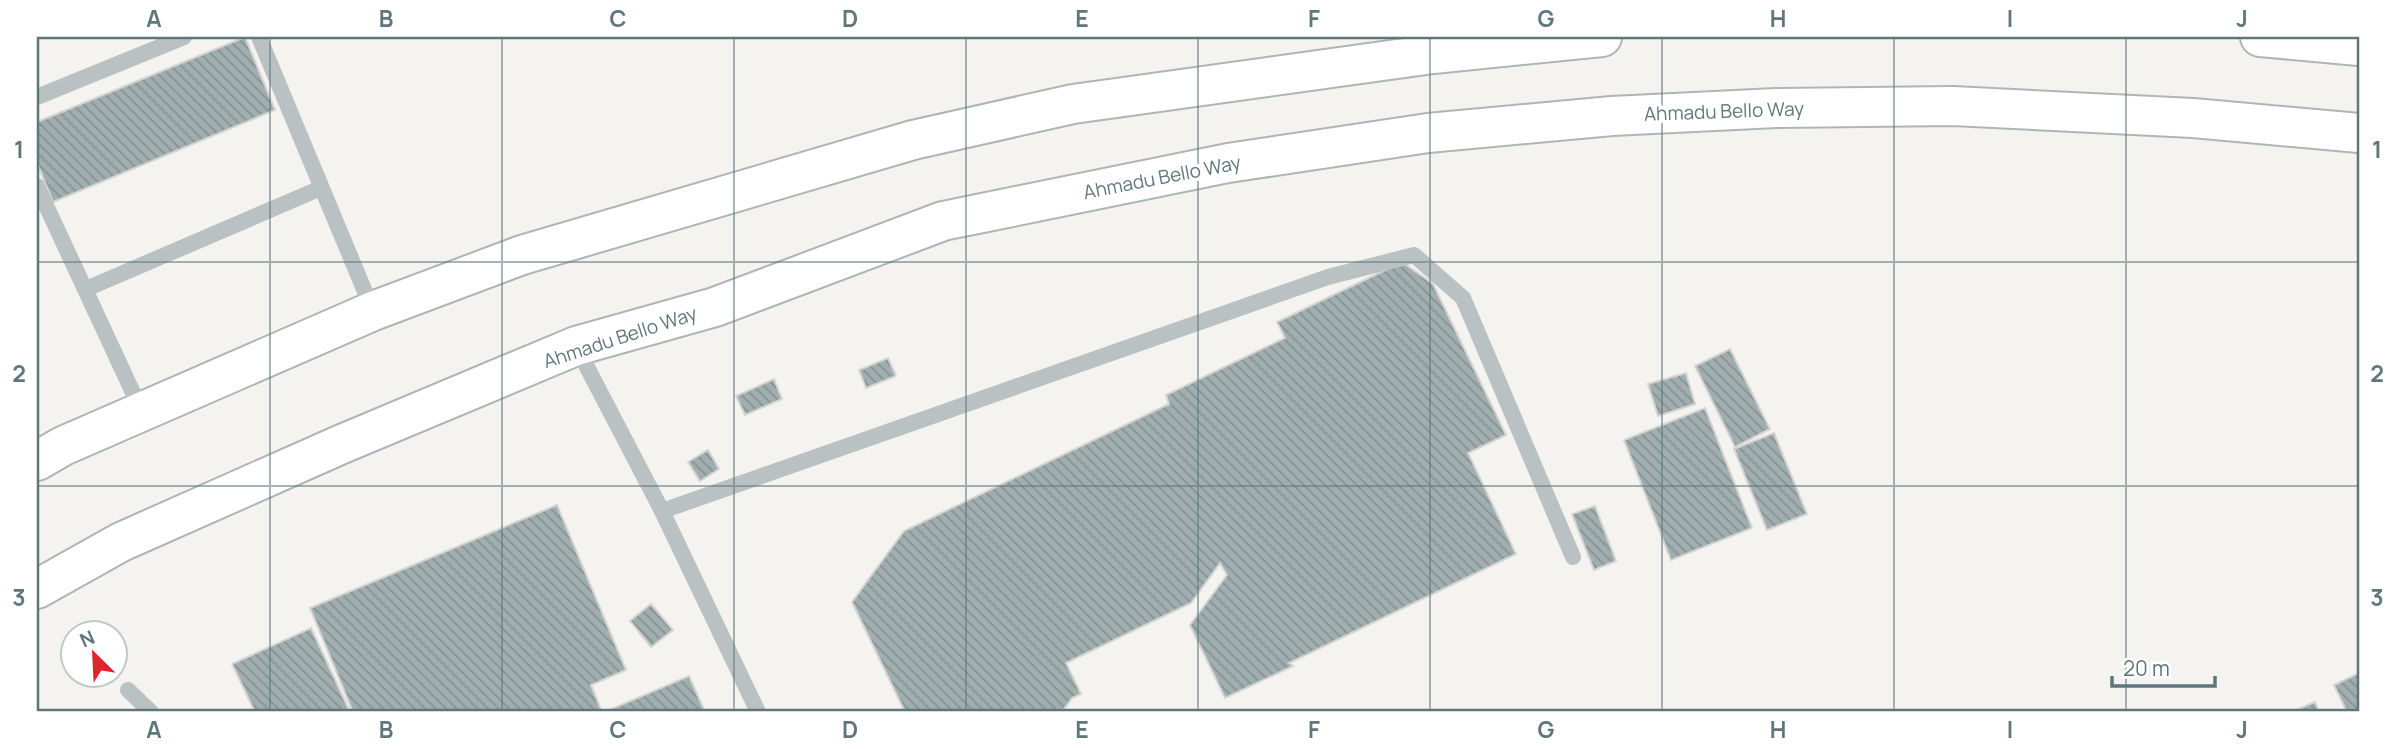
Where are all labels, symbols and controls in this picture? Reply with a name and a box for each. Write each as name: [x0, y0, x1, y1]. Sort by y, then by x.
text: A: [146, 2, 162, 34]
text: B: [379, 2, 393, 34]
text: C: [610, 2, 627, 34]
text: D: [842, 2, 858, 34]
text: E: [1075, 2, 1089, 34]
text: F: [1308, 2, 1320, 34]
text: G: [1538, 2, 1555, 34]
text: H: [1770, 2, 1786, 34]
text: I: [2007, 2, 2013, 34]
text: J: [2236, 2, 2248, 34]
street label: Ahmadu Bello Way: [1644, 95, 1804, 127]
text: 1: [14, 133, 24, 165]
text: 1: [2372, 133, 2382, 165]
street label: Ahmadu Bello Way: [1081, 149, 1243, 205]
street label: Ahmadu Bello Way: [540, 300, 700, 374]
text: 2: [12, 357, 26, 389]
text: 2: [2370, 357, 2384, 389]
text: 3: [12, 581, 26, 613]
text: 3: [2370, 581, 2384, 613]
north arrow: [60, 620, 130, 690]
text: N: [76, 624, 99, 653]
scale bar: [2112, 644, 2216, 688]
text: 20 m: [2123, 654, 2170, 682]
text: A: [146, 713, 162, 745]
text: B: [379, 713, 393, 745]
text: C: [610, 713, 627, 745]
text: D: [842, 713, 858, 745]
text: E: [1075, 713, 1089, 745]
text: F: [1308, 713, 1320, 745]
text: G: [1538, 713, 1555, 745]
text: H: [1770, 713, 1786, 745]
text: I: [2007, 713, 2013, 745]
text: J: [2236, 713, 2248, 745]

